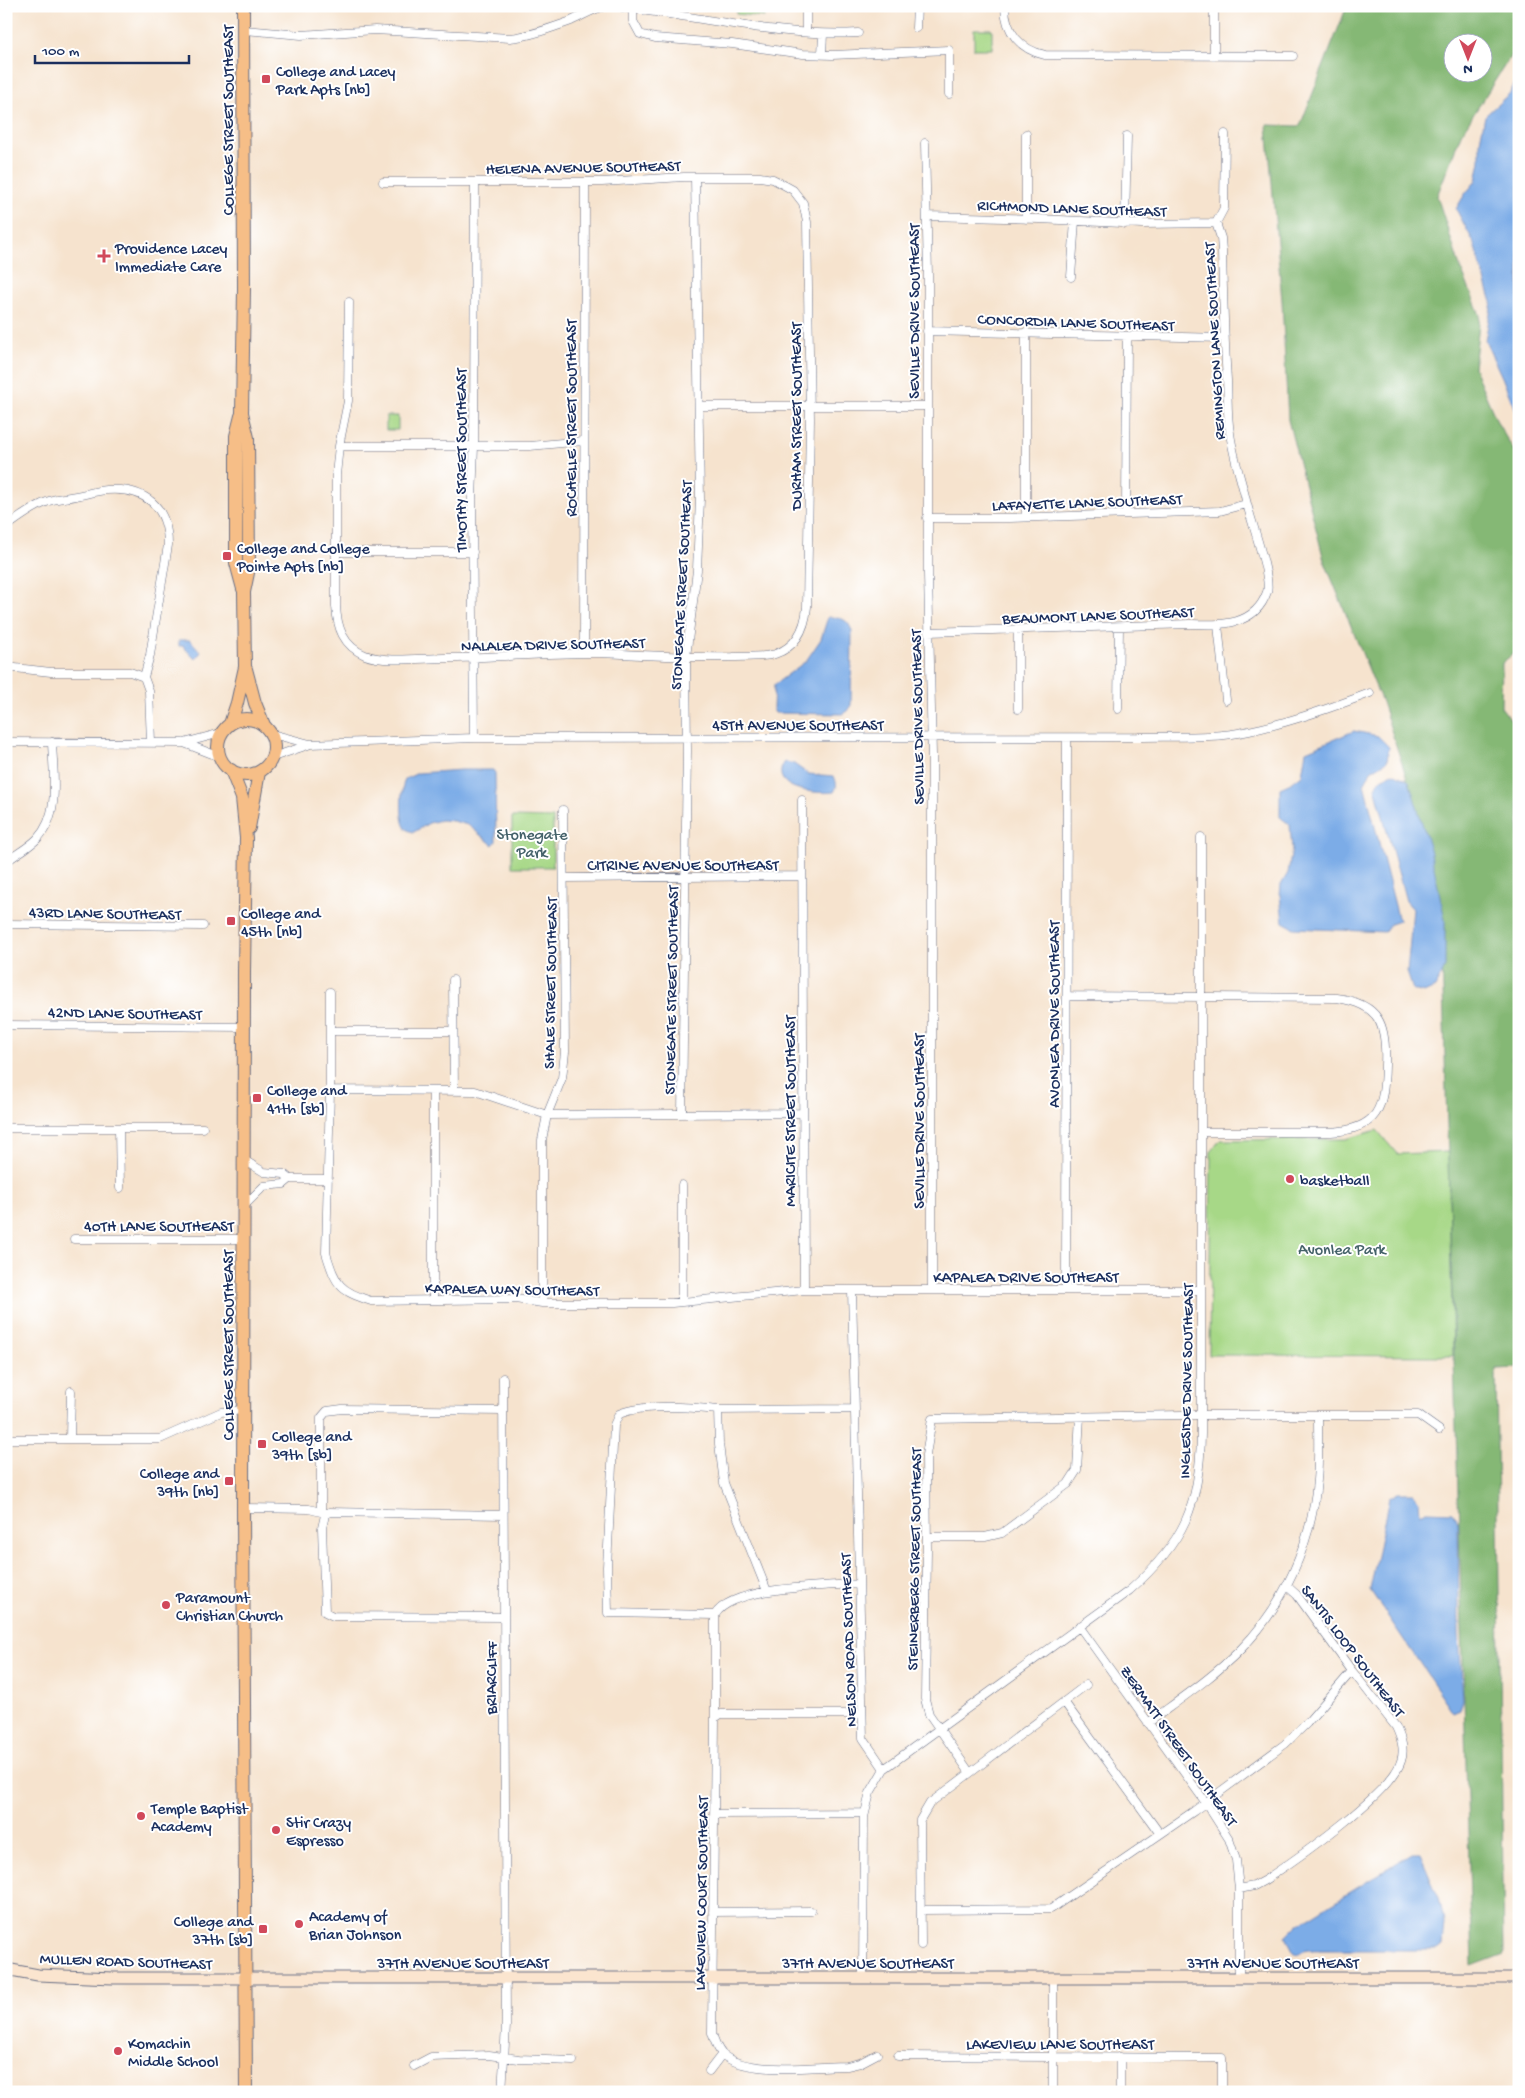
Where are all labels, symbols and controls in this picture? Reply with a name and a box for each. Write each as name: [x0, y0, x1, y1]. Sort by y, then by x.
street label: COLLEGE STREET SOUTHEAST: [221, 24, 240, 215]
scale bar: [35, 32, 189, 64]
north arrow: [1442, 32, 1492, 82]
text: 100 m: [41, 43, 80, 61]
text: N: [1463, 60, 1473, 77]
place label: College and Lacey Park Apts [nb]: [275, 64, 396, 101]
marker: College and Lacey Park Apts [nb]: [260, 73, 272, 85]
street label: HELENA AVENUE SOUTHEAST: [485, 158, 682, 181]
street label: RICHMOND LANE SOUTHEAST: [977, 198, 1168, 223]
street label: SEVILLE DRIVE SOUTHEAST: [907, 222, 926, 399]
place label: Providence Lacey Immediate Care: [114, 241, 227, 278]
street label: REMINGTON LANE SOUTHEAST: [1202, 241, 1231, 440]
marker: Providence Lacey Immediate Care: [97, 249, 111, 263]
street label: CONCORDIA LANE SOUTHEAST: [977, 312, 1175, 337]
street label: ROCHELLE STREET SOUTHEAST: [564, 318, 583, 517]
street label: DURHAM STREET SOUTHEAST: [789, 321, 808, 511]
street label: TIMOTHY STREET SOUTHEAST: [454, 367, 473, 553]
street label: STONEGATE STREET SOUTHEAST: [669, 479, 699, 690]
street label: LAFAYETTE LANE SOUTHEAST: [992, 492, 1183, 517]
place label: College and College Pointe Apts [nb]: [236, 541, 370, 578]
marker: College and College Pointe Apts [nb]: [221, 550, 233, 562]
street label: BEAUMONT LANE SOUTHEAST: [1001, 605, 1195, 630]
street label: SEVILLE DRIVE SOUTHEAST: [908, 628, 931, 805]
street label: NALALEA DRIVE SOUTHEAST: [461, 635, 646, 658]
street label: 45TH AVENUE SOUTHEAST: [712, 718, 885, 737]
park label: Stonegate Park: [497, 827, 568, 864]
street label: CITRINE AVENUE SOUTHEAST: [587, 858, 780, 877]
street label: STONEGATE STREET SOUTHEAST: [662, 884, 685, 1095]
street label: SHALE STREET SOUTHEAST: [541, 896, 564, 1069]
street label: 43RD LANE SOUTHEAST: [29, 905, 182, 926]
place label: College and 45th [nb]: [241, 906, 322, 943]
marker: College and 45th [nb]: [225, 915, 237, 927]
street label: AVONLEA DRIVE SOUTHEAST: [1047, 919, 1066, 1108]
street label: 42ND LANE SOUTHEAST: [48, 1005, 203, 1026]
street label: MARICITE STREET SOUTHEAST: [783, 1014, 802, 1207]
street label: SEVILLE DRIVE SOUTHEAST: [912, 1032, 931, 1209]
place label: College and 41th [sb]: [267, 1083, 348, 1120]
marker: College and 41th [sb]: [251, 1092, 263, 1104]
marker: basketball: [1284, 1173, 1296, 1185]
place label: basketball: [1300, 1173, 1370, 1192]
street label: 40TH LANE SOUTHEAST: [84, 1219, 235, 1238]
park label: Avonlea Park: [1298, 1242, 1388, 1261]
street label: COLLEGE STREET SOUTHEAST: [221, 1249, 240, 1440]
street label: KAPALEA DRIVE SOUTHEAST: [933, 1270, 1120, 1289]
street label: KAPALEA WAY SOUTHEAST: [425, 1280, 600, 1303]
street label: INGLESIDE DRIVE SOUTHEAST: [1177, 1282, 1200, 1479]
place label: College and 39th [sb]: [271, 1429, 353, 1466]
marker: College and 39th [sb]: [256, 1438, 268, 1450]
street label: STEINERBERG STREET SOUTHEAST: [905, 1447, 928, 1671]
place label: College and 39th [nb]: [140, 1466, 221, 1503]
marker: College and 39th [nb]: [223, 1475, 235, 1487]
street label: NELSON ROAD SOUTHEAST: [838, 1552, 863, 1727]
street label: SANTIS LOOP SOUTHEAST: [1295, 1582, 1408, 1723]
place label: Paramount Christian Church: [175, 1590, 283, 1627]
marker: Paramount Christian Church: [160, 1599, 172, 1611]
street label: BRIARCLIFF: [484, 1641, 503, 1716]
street label: ZERMATT STREET SOUTHEAST: [1114, 1663, 1240, 1832]
street label: LAKEVIEW COURT SOUTHEAST: [692, 1795, 715, 1991]
place label: Temple Baptist Academy: [150, 1801, 249, 1838]
marker: Temple Baptist Academy: [135, 1810, 147, 1822]
place label: Stir Crazy Espresso: [286, 1815, 351, 1852]
marker: Stir Crazy Espresso: [270, 1824, 282, 1836]
place label: Academy of Brian Johnson: [308, 1909, 402, 1946]
place label: College and 37th [sb]: [174, 1914, 255, 1951]
marker: Academy of Brian Johnson: [293, 1918, 305, 1930]
marker: College and 37th [sb]: [257, 1923, 269, 1935]
street label: MULLEN ROAD SOUTHEAST: [39, 1951, 213, 1976]
street label: 37TH AVENUE SOUTHEAST: [376, 1956, 550, 1975]
street label: 37TH AVENUE SOUTHEAST: [781, 1956, 955, 1975]
street label: 37TH AVENUE SOUTHEAST: [1186, 1956, 1360, 1975]
place label: Komachin Middle School: [128, 2036, 218, 2073]
street label: LAKEVIEW LANE SOUTHEAST: [966, 2037, 1155, 2056]
marker: Komachin Middle School: [112, 2045, 124, 2057]

